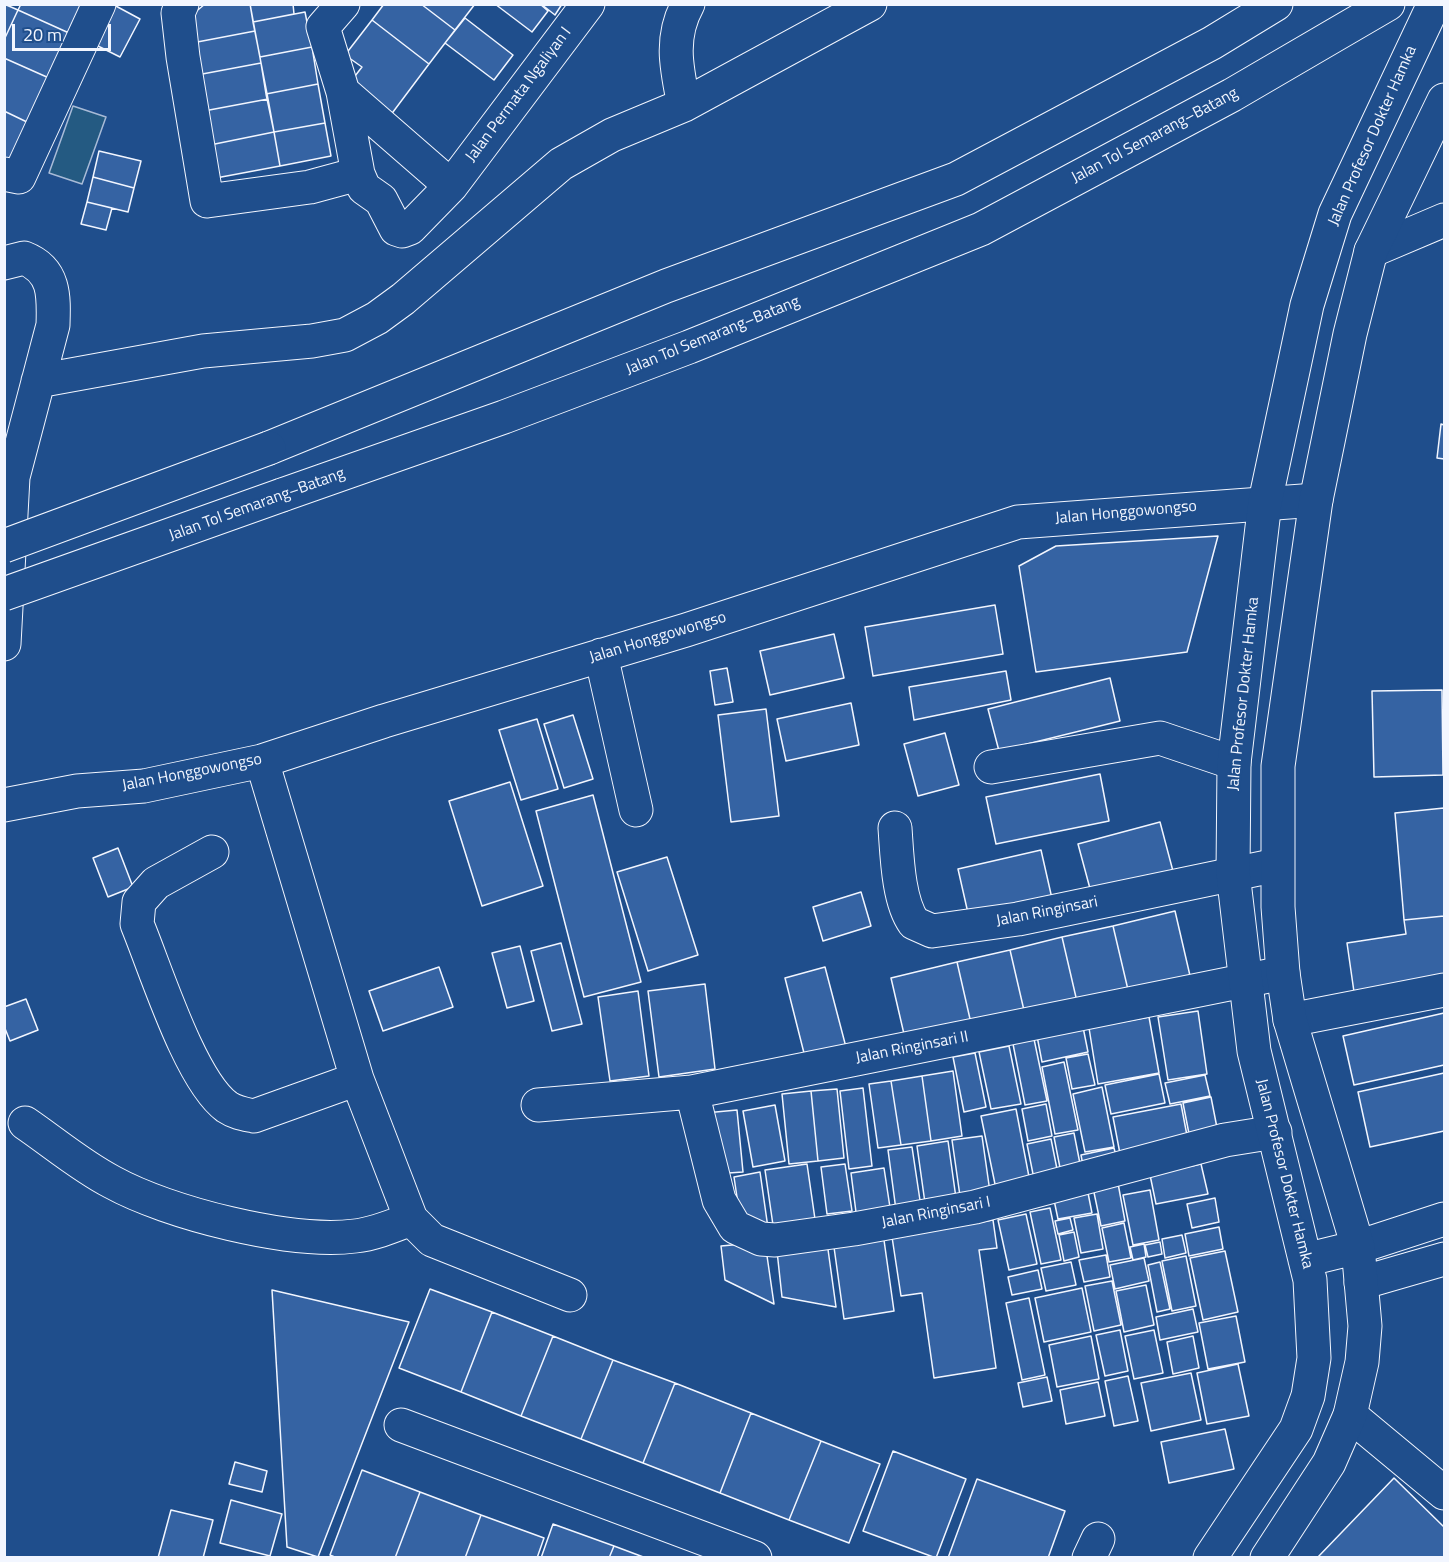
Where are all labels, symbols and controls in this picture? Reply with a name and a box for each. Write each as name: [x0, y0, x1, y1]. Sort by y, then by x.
scale bar: [15, 12, 114, 50]
text: 20 m: [23, 21, 62, 48]
street label: Jalan Permata Ngaliyan I: [462, 24, 576, 166]
street label: Jalan Profesor Dokter Hamka: [1325, 43, 1421, 229]
street label: Jalan Tol Semarang–Batang: [1068, 84, 1242, 188]
street label: Jalan Tol Semarang–Batang: [623, 292, 803, 380]
street label: Jalan Tol Semarang–Batang: [166, 464, 348, 546]
street label: Jalan Honggowongso: [1054, 497, 1198, 529]
street label: Jalan Profesor Dokter Hamka: [1224, 596, 1264, 792]
street label: Jalan Honggowongso: [587, 608, 729, 668]
street label: Jalan Honggowongso: [120, 750, 264, 796]
street label: Jalan Ringinsari: [995, 893, 1099, 931]
street label: Jalan Ringinsari II: [854, 1028, 970, 1068]
street label: Jalan Profesor Dokter Hamka: [1251, 1077, 1317, 1271]
street label: Jalan Ringinsari I: [880, 1193, 992, 1233]

